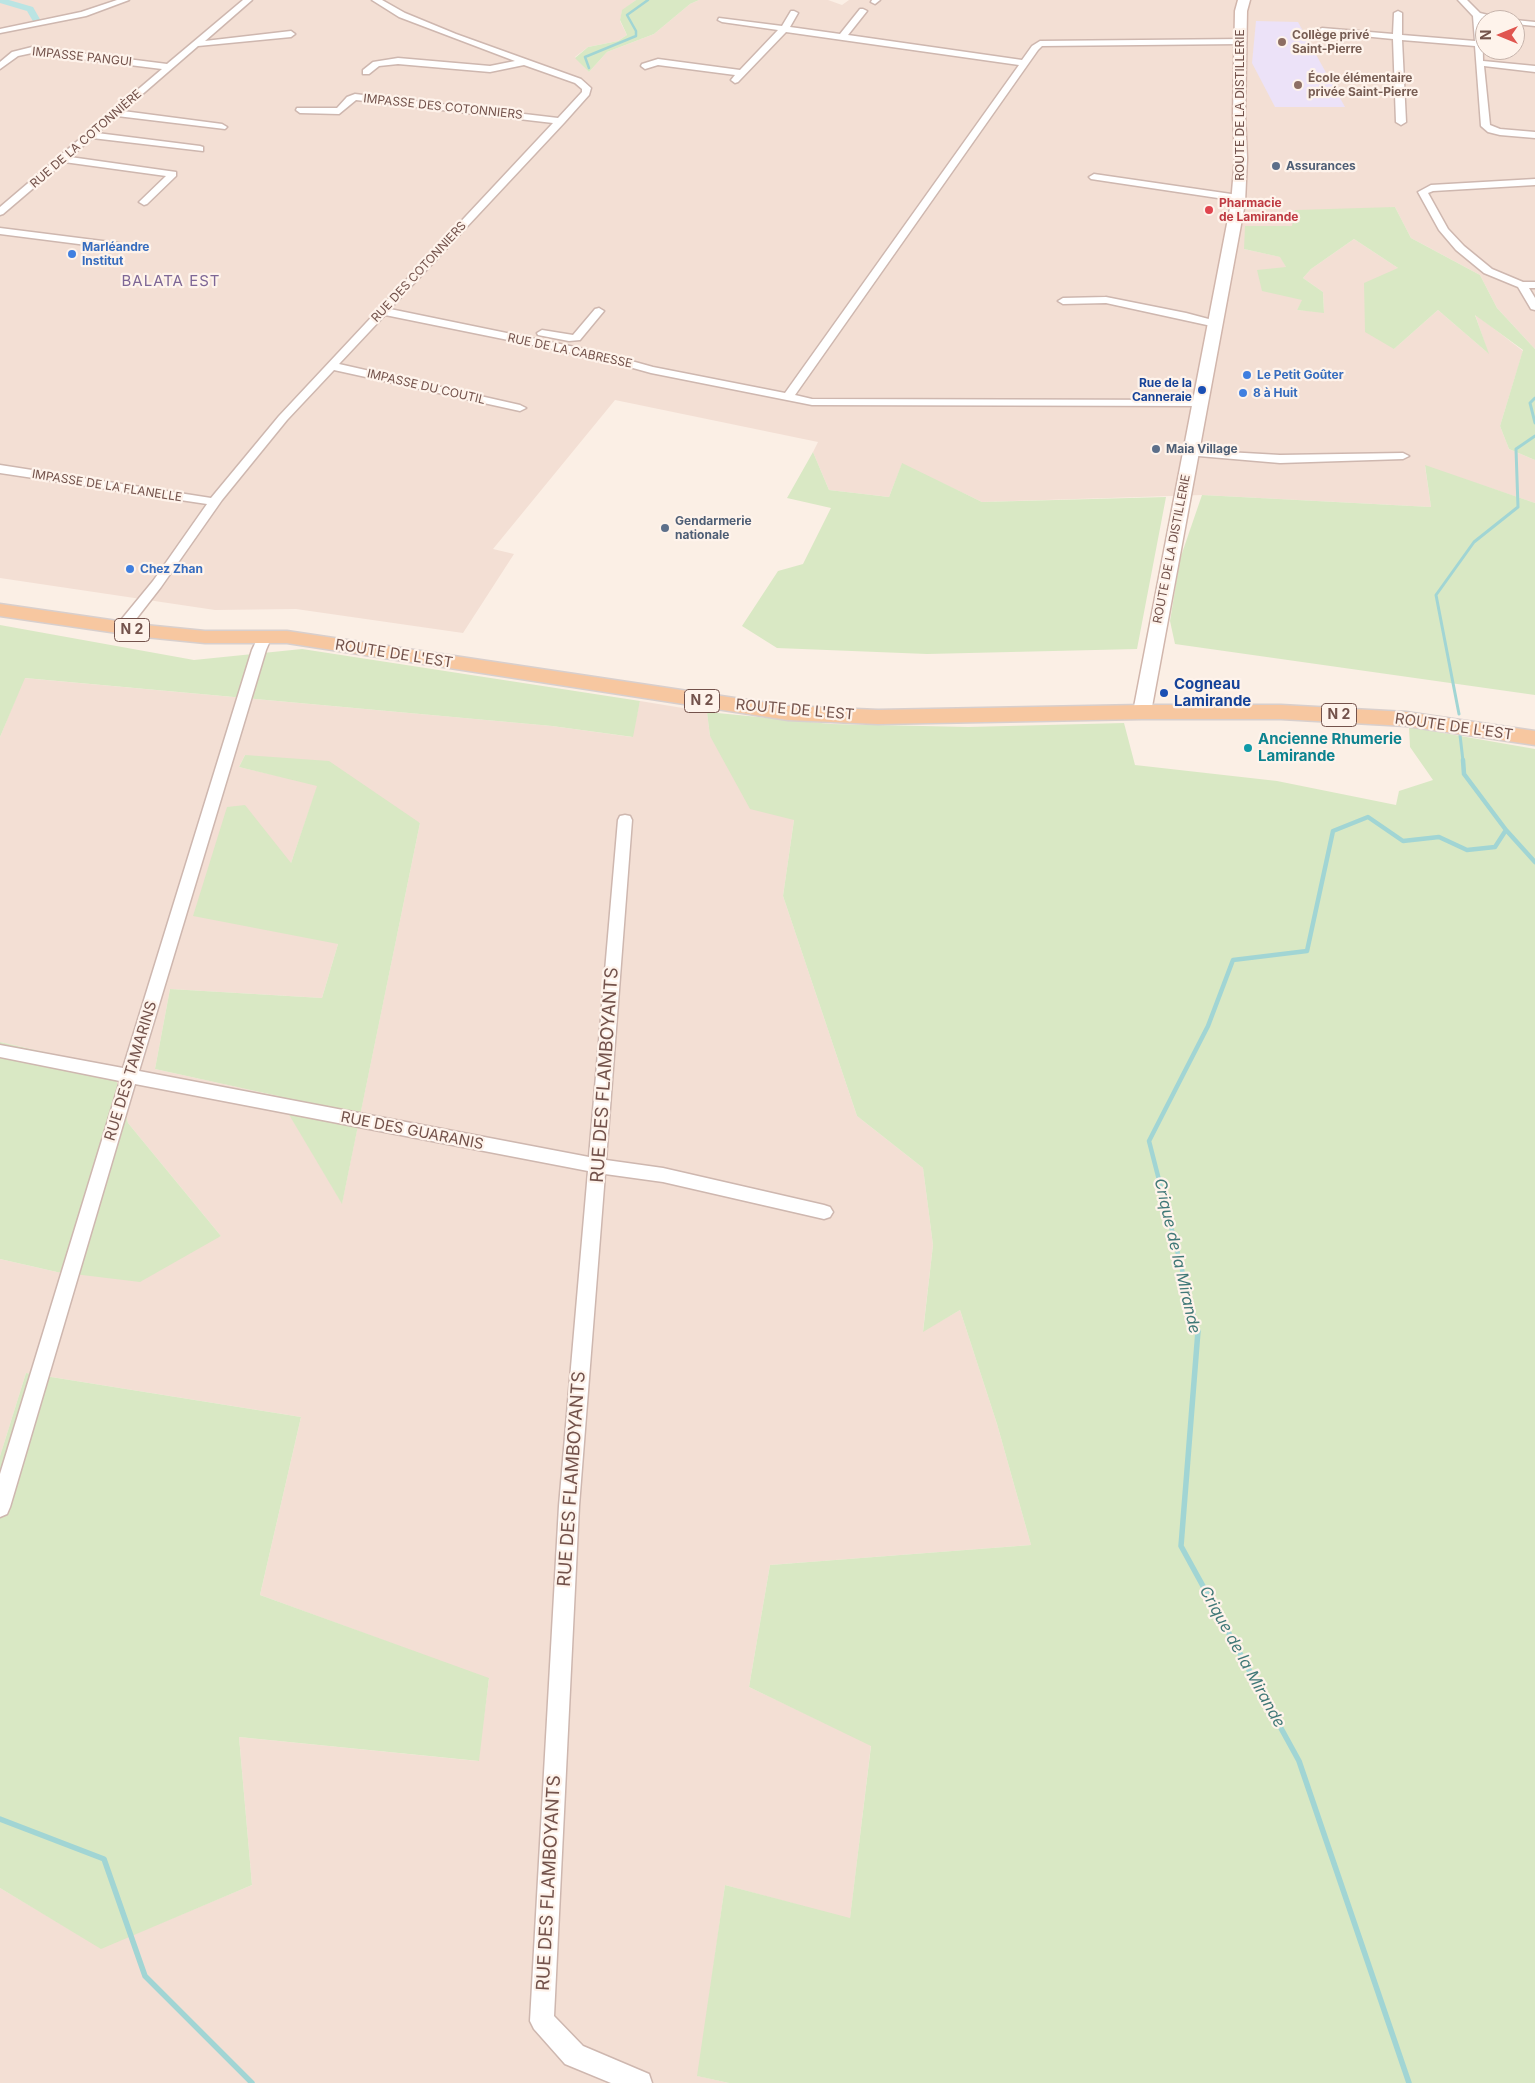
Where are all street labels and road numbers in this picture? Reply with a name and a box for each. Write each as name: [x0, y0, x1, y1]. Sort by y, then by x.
street label: ROUTE DE LA DISTILLERIE: [1233, 29, 1247, 181]
street label: IMPASSE PANGUI: [31, 45, 133, 69]
street label: RUE DE LA COTONNIÈRE: [27, 87, 145, 191]
street label: IMPASSE DES COTONNIERS: [363, 91, 523, 123]
street label: RUE DES COTONNIERS: [369, 219, 469, 325]
street label: RUE DE LA CABRESSE: [506, 331, 634, 371]
street label: IMPASSE DU COUTIL: [366, 366, 486, 408]
street label: IMPASSE DE LA FLANELLE: [31, 467, 183, 505]
street label: ROUTE DE LA DISTILLERIE: [1150, 473, 1194, 625]
road number: N 2: [114, 618, 150, 642]
street label: ROUTE DE L'EST: [334, 636, 454, 672]
road number: N 2: [684, 689, 720, 712]
street label: ROUTE DE L'EST: [735, 696, 855, 724]
road number: N 2: [1322, 704, 1356, 726]
street label: ROUTE DE L'EST: [1394, 710, 1514, 744]
street label: RUE DES FLAMBOYANTS: [587, 967, 623, 1183]
street label: RUE DES TAMARINS: [101, 999, 161, 1143]
street label: RUE DES GUARANIS: [339, 1108, 485, 1154]
street label: RUE DES FLAMBOYANTS: [554, 1371, 590, 1587]
street label: RUE DES FLAMBOYANTS: [533, 1775, 565, 1991]

